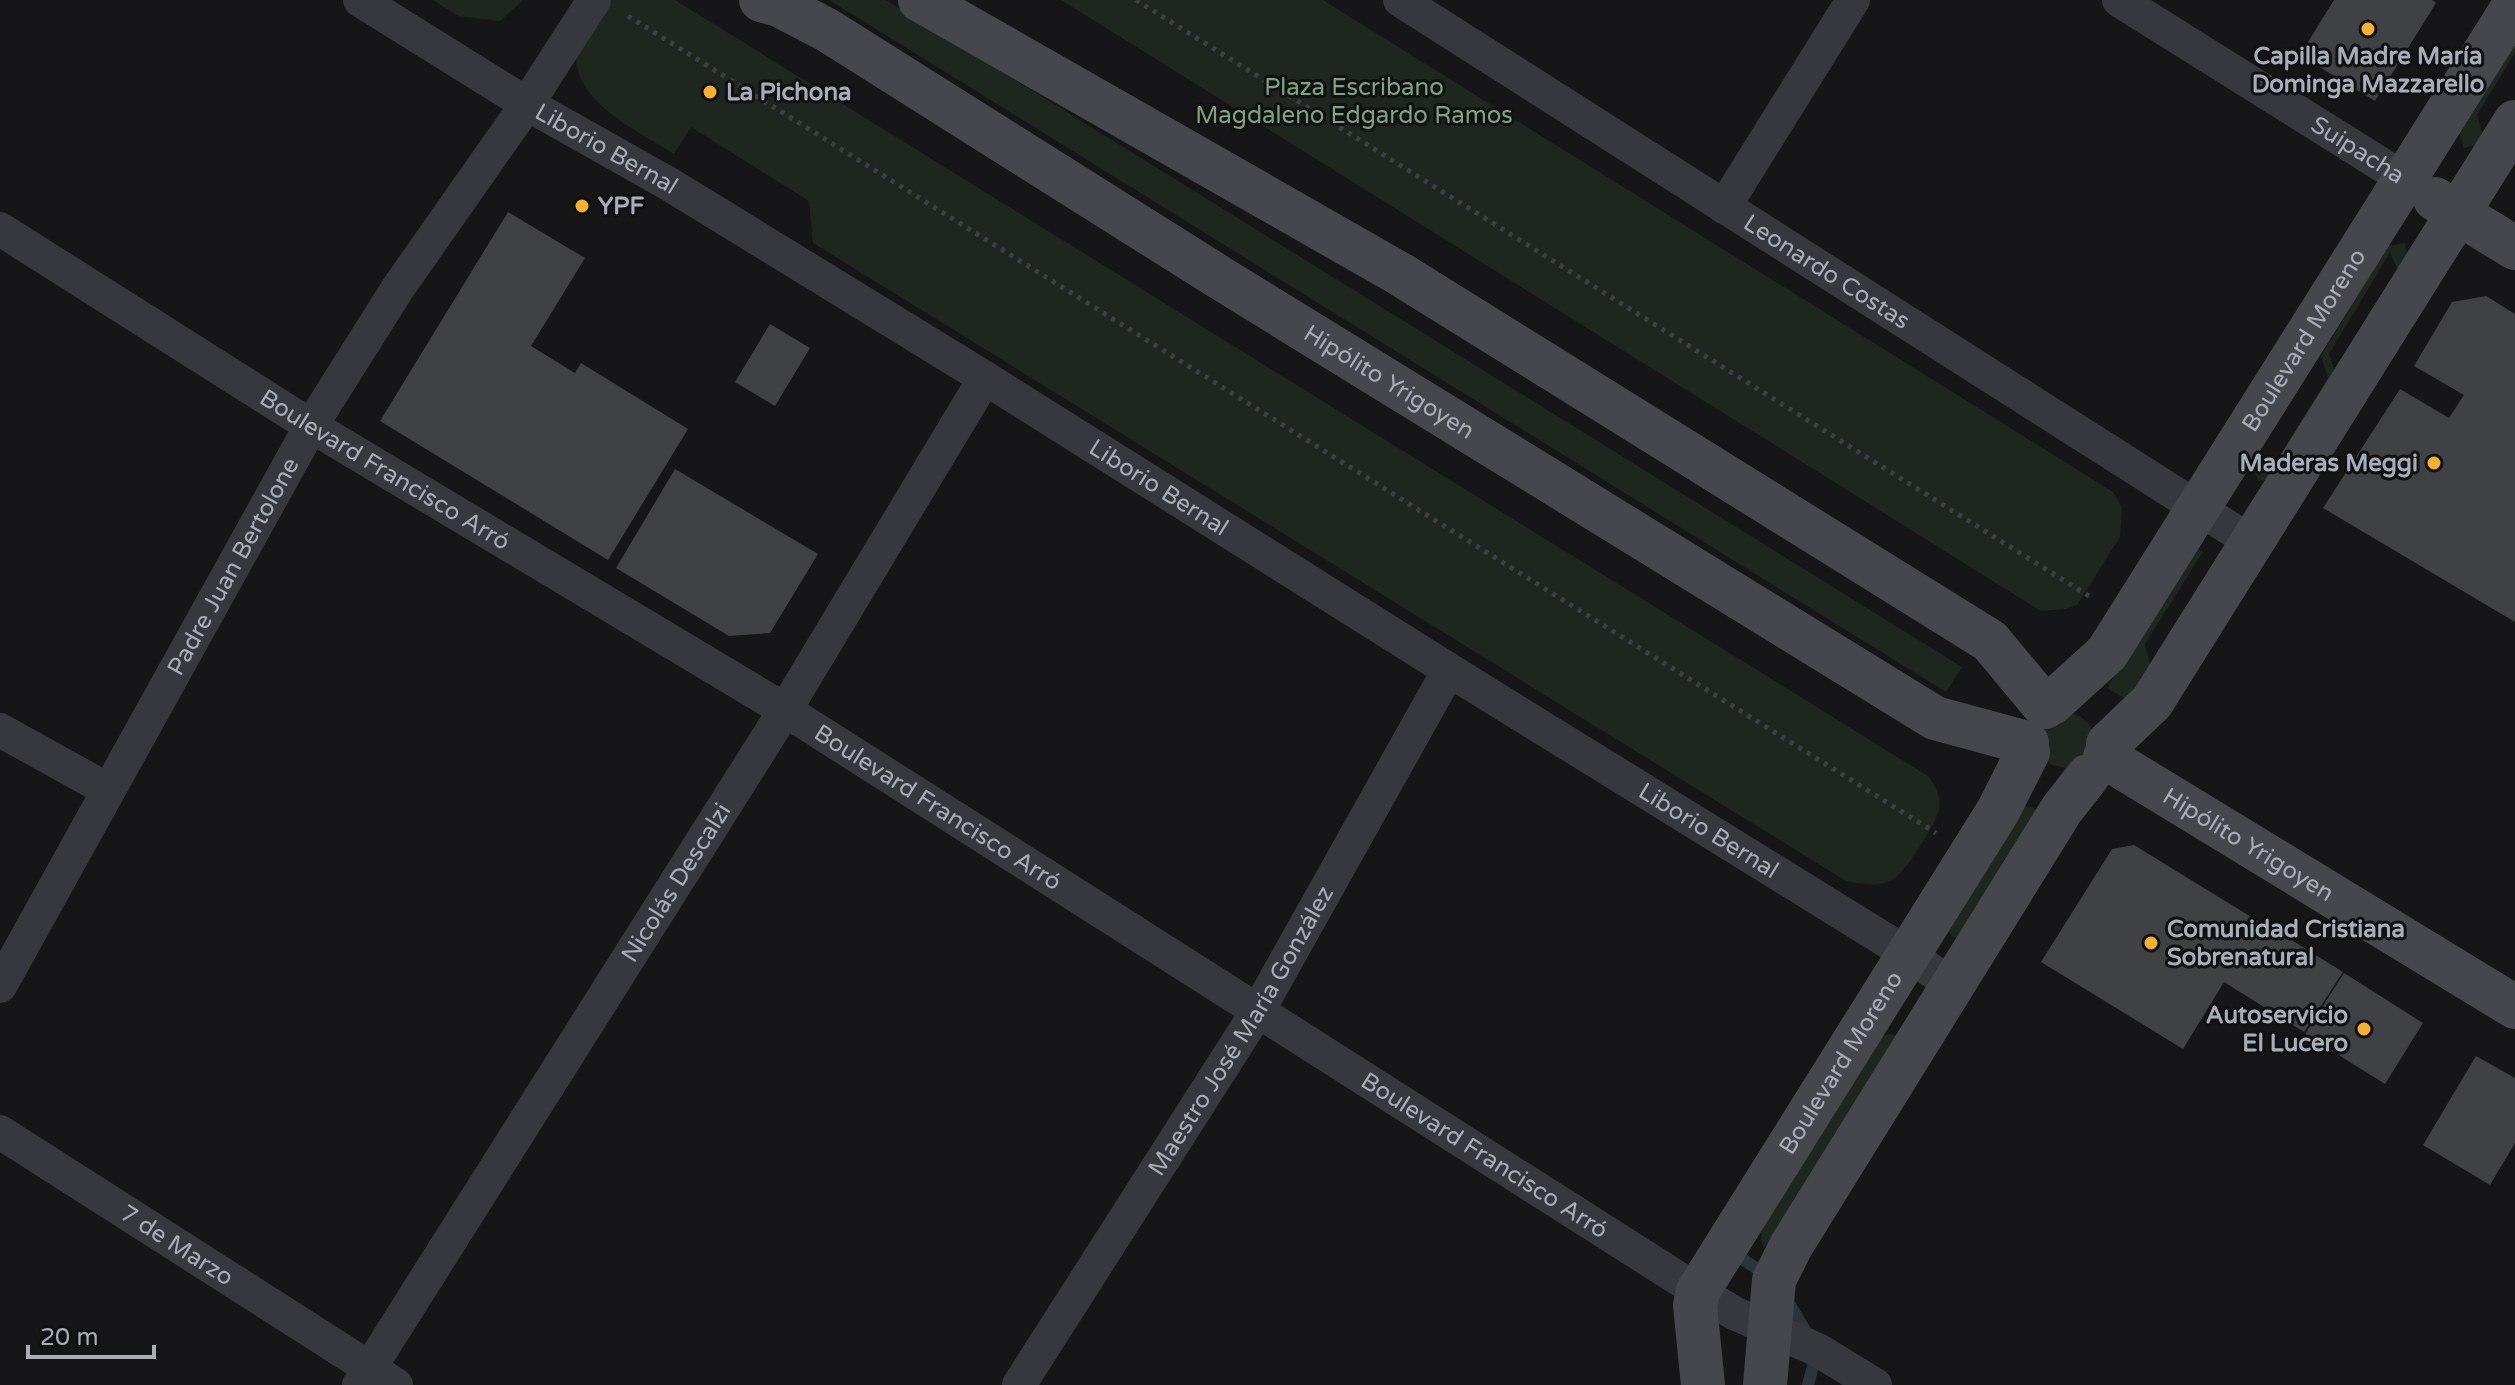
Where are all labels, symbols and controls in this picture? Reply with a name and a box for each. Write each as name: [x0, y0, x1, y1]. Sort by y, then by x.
marker: Capilla Madre María Dominga Mazzarello: [2359, 20, 2377, 38]
place label: Capilla Madre María Dominga Mazzarello: [2252, 42, 2484, 99]
park label: Plaza Escribano Magdaleno Edgardo Ramos: [1195, 73, 1513, 130]
place label: La Pichona: [726, 78, 852, 107]
marker: La Pichona: [701, 83, 719, 101]
street label: Liborio Bernal: [530, 97, 683, 200]
street label: Suipacha: [2306, 110, 2410, 190]
place label: YPF: [598, 192, 644, 221]
marker: YPF: [573, 197, 591, 215]
street label: Leonardo Costas: [1738, 208, 1915, 335]
street label: Boulevard Moreno: [2235, 243, 2372, 437]
street label: Hipólito Yrigoyen: [1299, 318, 1480, 445]
street label: Boulevard Francisco Arró: [255, 383, 515, 556]
street label: Liborio Bernal: [1084, 433, 1234, 542]
place label: Maderas Meggi: [2239, 449, 2418, 478]
street label: Padre Juan Bertolone: [161, 452, 305, 680]
marker: Maderas Meggi: [2425, 454, 2443, 472]
street label: Boulevard Francisco Arró: [809, 718, 1067, 897]
street label: Liborio Bernal: [1633, 776, 1784, 885]
street label: Hipólito Yrigoyen: [2158, 781, 2339, 908]
street label: Nicolás Descalzi: [615, 798, 737, 968]
street label: Maestro José María González: [1142, 881, 1340, 1181]
place label: Comunidad Cristiana Sobrenatural: [2167, 915, 2405, 972]
marker: Comunidad Cristiana Sobrenatural: [2142, 934, 2160, 952]
street label: Boulevard Moreno: [1773, 966, 1909, 1160]
place label: Autoservicio El Lucero: [2206, 1001, 2348, 1058]
marker: Autoservicio El Lucero: [2355, 1020, 2373, 1038]
street label: Boulevard Francisco Arró: [1356, 1066, 1614, 1245]
street label: 7 de Marzo: [115, 1198, 239, 1292]
scale bar: [28, 1309, 154, 1359]
text: 20 m: [40, 1323, 98, 1352]

